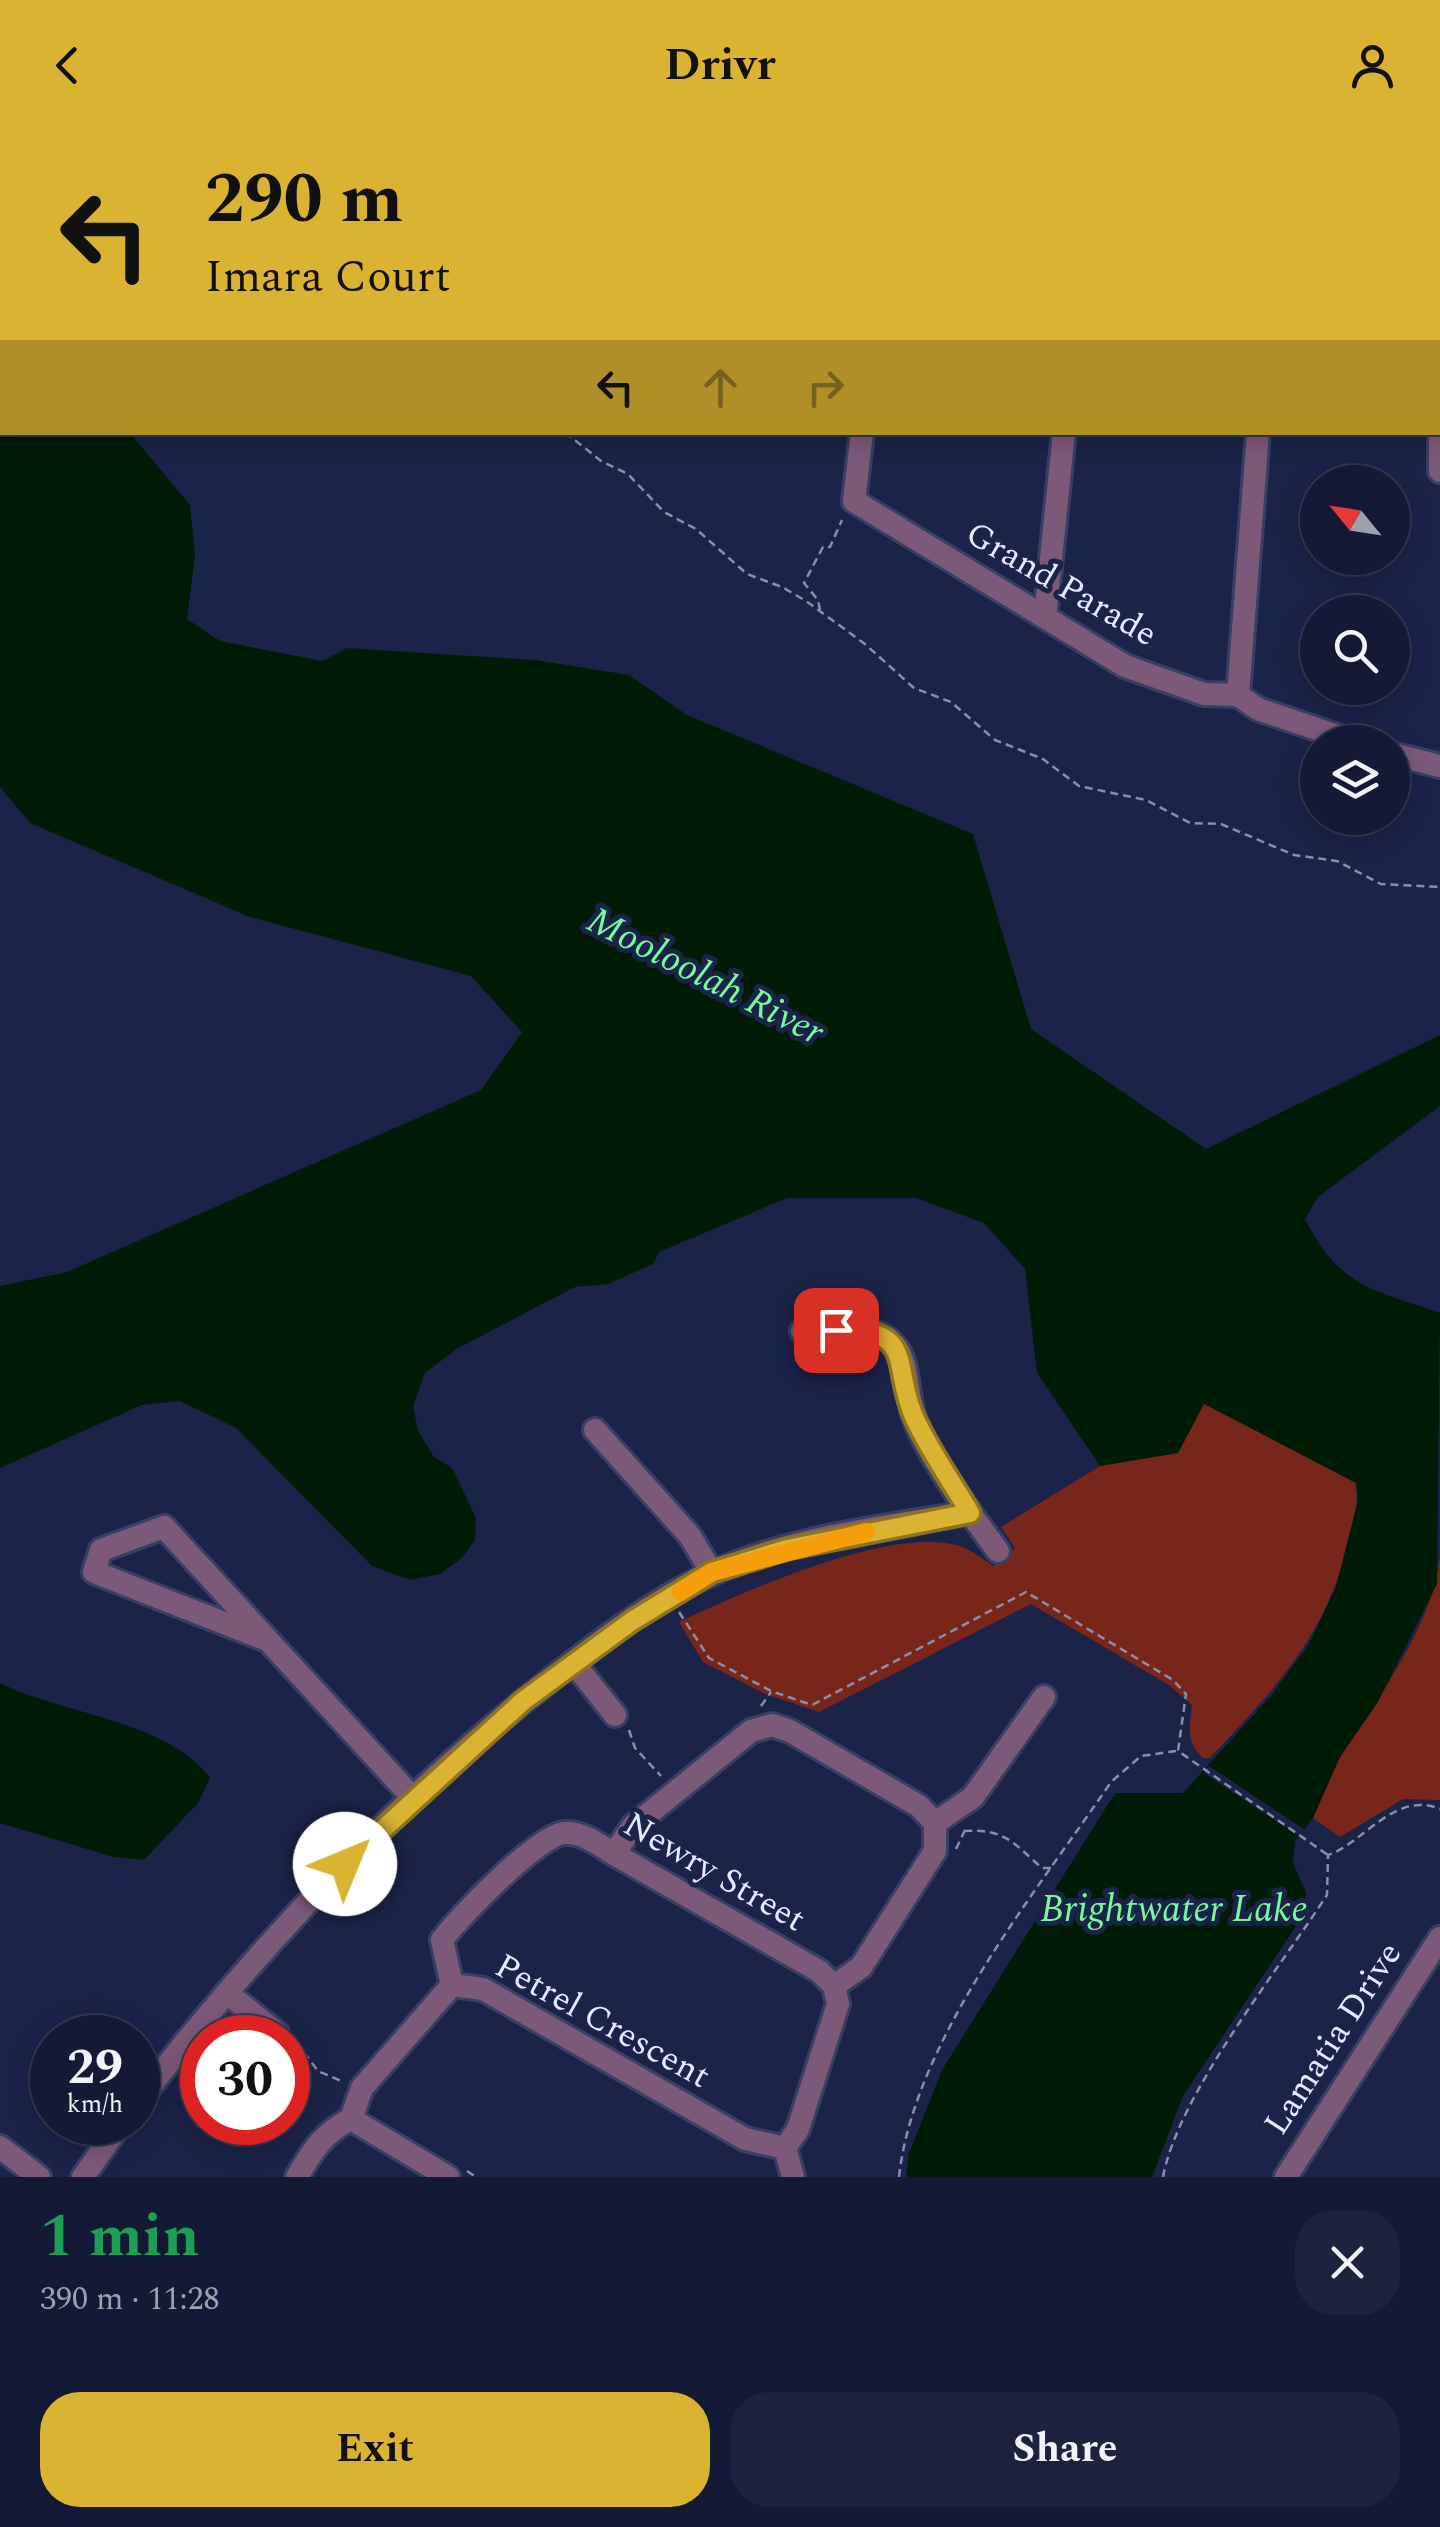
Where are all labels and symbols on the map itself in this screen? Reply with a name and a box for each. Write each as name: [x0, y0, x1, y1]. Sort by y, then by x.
north arrow: [1300, 465, 1410, 575]
street label: Grand Parade: [956, 508, 1167, 661]
water label: Mooloolah River: [576, 892, 835, 1062]
pin: [794, 1288, 879, 1373]
street label: Newry Street: [613, 1799, 815, 1946]
position arrow: [293, 1812, 397, 1916]
water label: Brightwater Lake: [1040, 1881, 1308, 1939]
street label: Lamatia Drive: [1251, 1932, 1416, 2146]
street label: Petrel Crescent: [485, 1940, 720, 2102]
speed limit sign: 30: [180, 2015, 310, 2145]

